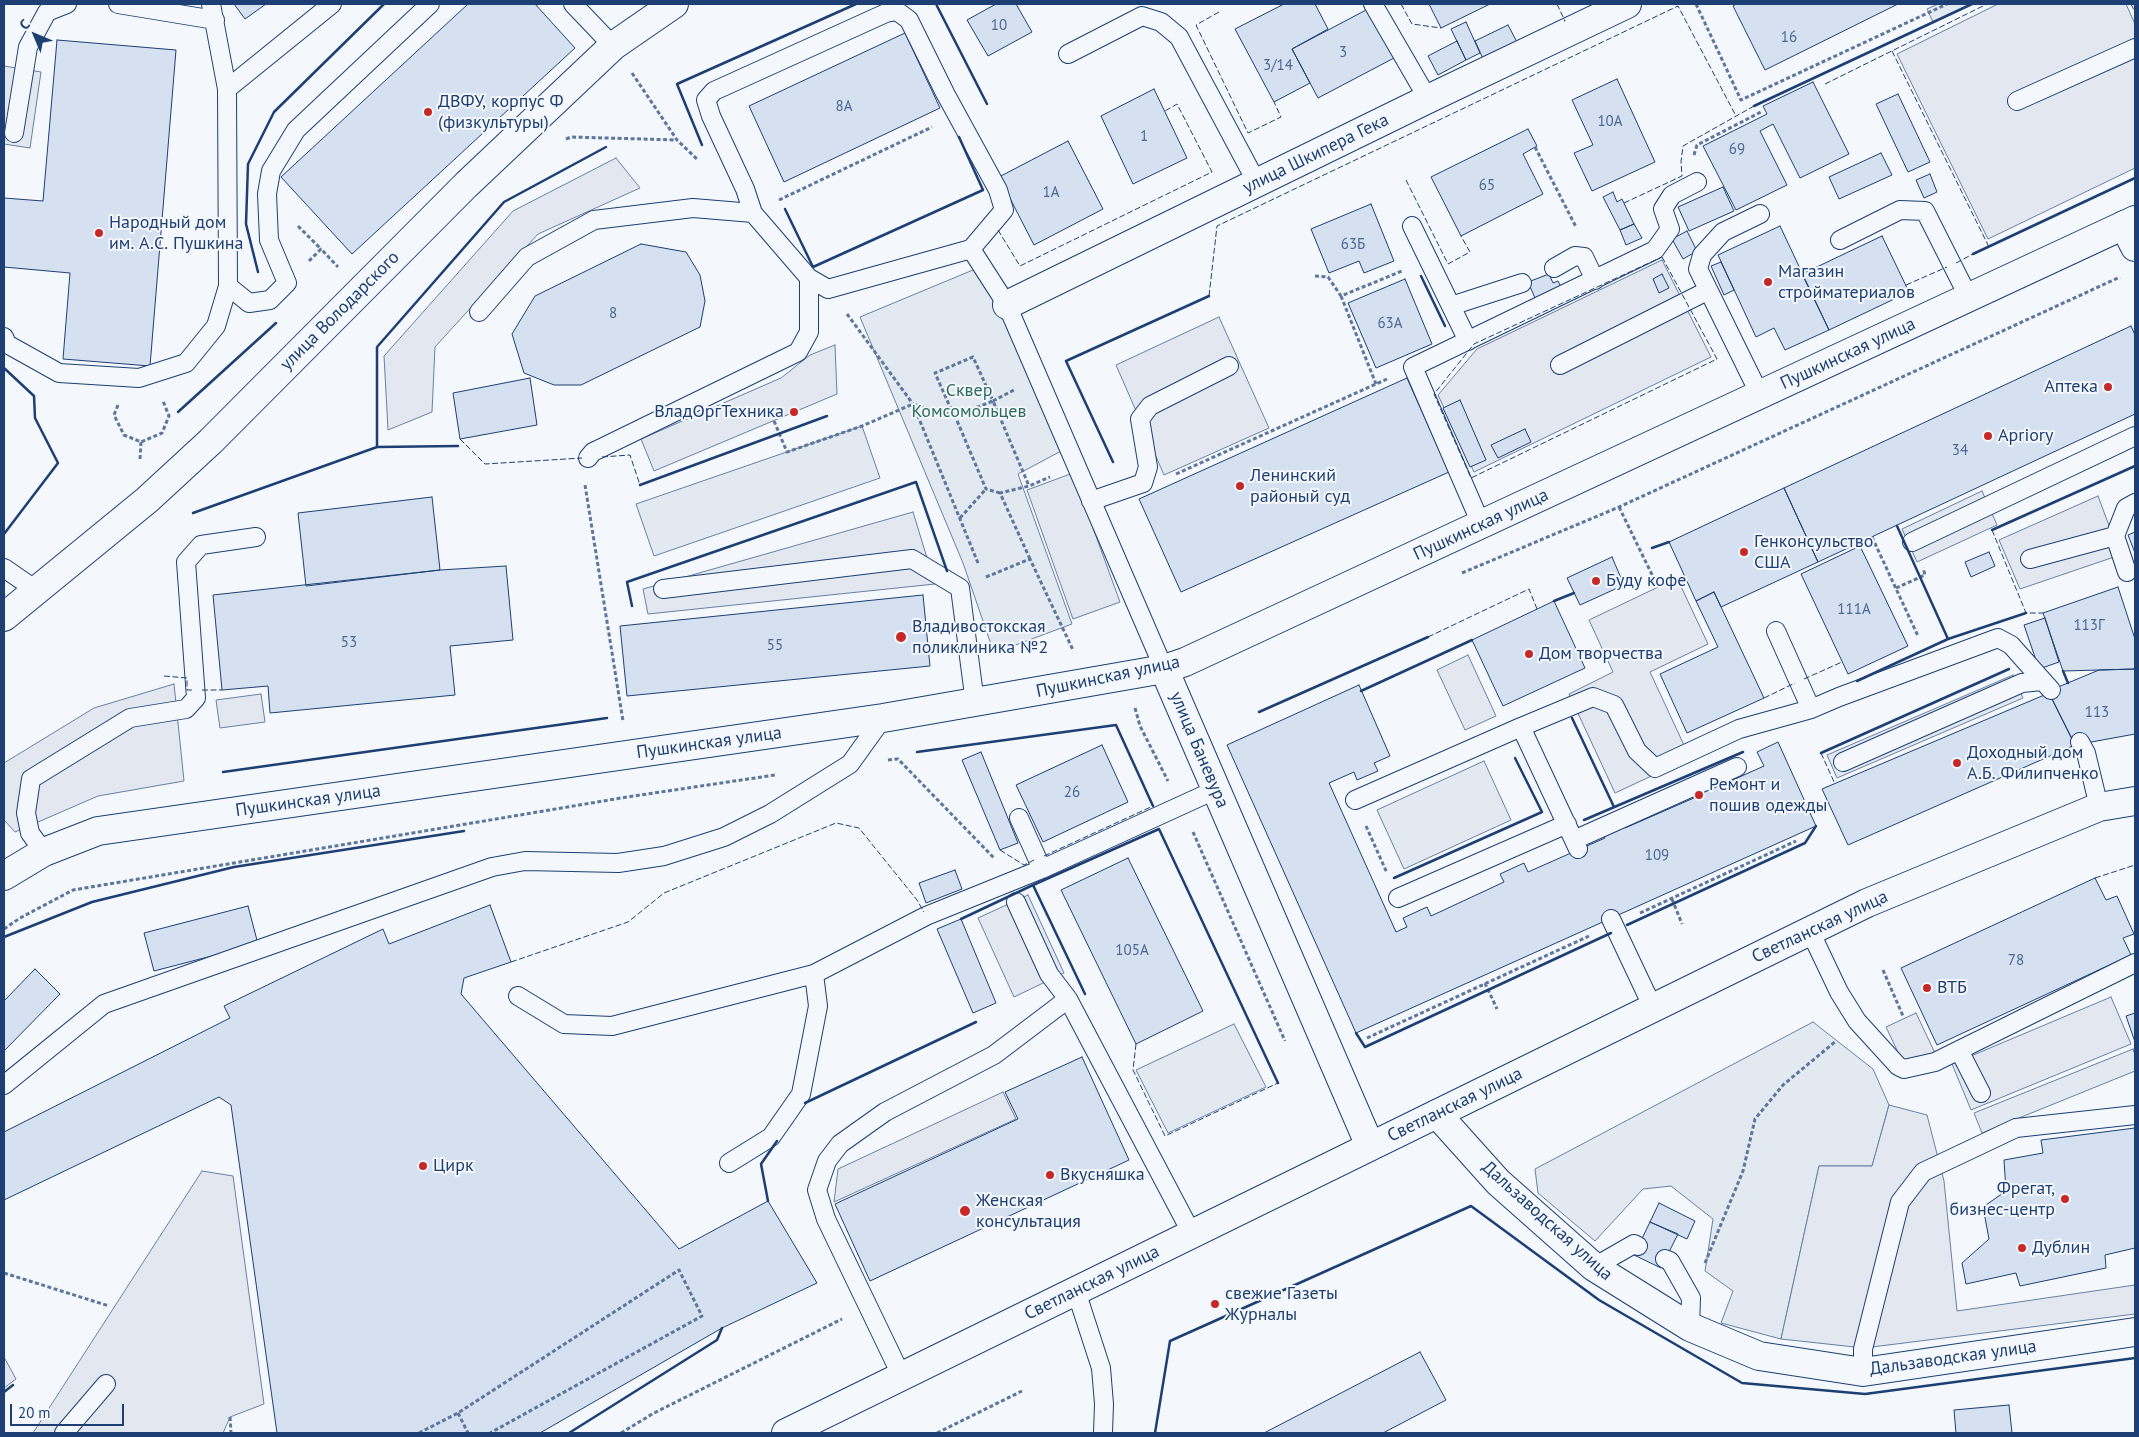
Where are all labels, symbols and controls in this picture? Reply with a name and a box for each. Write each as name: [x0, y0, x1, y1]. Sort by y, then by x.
north arrow: [10, 10, 60, 60]
text: С: [15, 15, 34, 34]
house number: 10: [991, 17, 1007, 35]
house number: 16: [1781, 29, 1797, 47]
house number: 3: [1339, 44, 1347, 62]
house number: 3/14: [1263, 57, 1293, 75]
place label: ДВФУ, корпус Ф (физкультуры): [438, 91, 564, 134]
house number: 8А: [836, 98, 852, 116]
marker: ДВФУ, корпус Ф (физкультуры): [422, 106, 434, 118]
street label: улица Шкипера Гека: [1239, 109, 1393, 199]
house number: 10А: [1597, 113, 1623, 131]
house number: 1: [1140, 128, 1148, 146]
house number: 69: [1729, 141, 1745, 159]
house number: 65: [1479, 177, 1495, 195]
house number: 1А: [1043, 184, 1059, 202]
place label: Народный дом им. А.С. Пушкина: [109, 212, 243, 254]
marker: Народный дом им. А.С. Пушкина: [93, 227, 105, 239]
house number: 63Б: [1341, 236, 1365, 254]
street label: улица Володарского: [276, 247, 404, 375]
place label: Магазин стройматериалов: [1778, 261, 1915, 304]
marker: Магазин стройматериалов: [1762, 276, 1774, 288]
house number: 8: [609, 305, 617, 323]
street label: Пушкинская улица: [1777, 313, 1919, 395]
house number: 63А: [1377, 315, 1403, 333]
place label: Аптека: [2044, 376, 2098, 398]
park label: Сквер Комсомольцев: [912, 380, 1026, 422]
marker: Аптека: [2102, 381, 2114, 393]
place label: ВладОргТехника: [654, 401, 784, 423]
marker: ВладОргТехника: [788, 406, 800, 418]
place label: Apriory: [1998, 425, 2053, 447]
marker: Apriory: [1982, 430, 1994, 442]
house number: 34: [1952, 442, 1968, 460]
place label: Ленинский районый суд: [1250, 465, 1350, 508]
marker: Ленинский районый суд: [1234, 480, 1246, 492]
street label: Пушкинская улица: [1410, 484, 1552, 566]
place label: Генконсульство США: [1754, 531, 1873, 574]
marker: Генконсульство США: [1738, 546, 1750, 558]
place label: Буду кофе: [1606, 570, 1686, 592]
marker: Буду кофе: [1590, 575, 1602, 587]
house number: 111А: [1837, 601, 1871, 619]
place label: Владивостокская поликлиника №2: [912, 616, 1048, 659]
house number: 113Г: [2073, 617, 2105, 635]
marker: Владивостокская поликлиника №2: [894, 630, 908, 644]
house number: 53: [341, 634, 357, 652]
house number: 55: [767, 637, 783, 655]
place label: Дом творчества: [1539, 643, 1663, 665]
marker: Дом творчества: [1523, 648, 1535, 660]
street label: Пушкинская улица: [1034, 651, 1182, 703]
street label: улица Баневура: [1165, 689, 1233, 811]
house number: 113: [2085, 704, 2109, 722]
street label: Пушкинская улица: [635, 722, 783, 764]
place label: Доходный дом А.Б. Филипченко: [1967, 742, 2099, 784]
marker: Доходный дом А.Б. Филипченко: [1951, 757, 1963, 769]
place label: Ремонт и пошив одежды: [1709, 774, 1827, 816]
street label: Пушкинская улица: [234, 780, 382, 822]
house number: 26: [1064, 784, 1080, 802]
marker: Ремонт и пошив одежды: [1693, 789, 1705, 801]
house number: 109: [1645, 847, 1669, 865]
street label: Светланская улица: [1749, 886, 1891, 968]
house number: 105А: [1115, 942, 1149, 960]
house number: 78: [2008, 952, 2024, 970]
place label: ВТБ: [1937, 977, 1967, 999]
marker: ВТБ: [1921, 982, 1933, 994]
street label: Светланская улица: [1384, 1063, 1526, 1147]
place label: Цирк: [433, 1155, 474, 1177]
street label: Дальзаводская улица: [1477, 1157, 1617, 1285]
marker: Цирк: [417, 1160, 429, 1172]
place label: Вкусняшка: [1060, 1164, 1145, 1186]
marker: Вкусняшка: [1044, 1169, 1056, 1181]
place label: Фрегат, бизнес-центр: [1950, 1178, 2055, 1220]
place label: Женская консультация: [976, 1190, 1081, 1232]
marker: Фрегат, бизнес-центр: [2059, 1193, 2071, 1205]
marker: Женская консультация: [958, 1204, 972, 1218]
place label: Дублин: [2032, 1237, 2090, 1259]
street label: Светланская улица: [1021, 1241, 1163, 1325]
marker: Дублин: [2016, 1242, 2028, 1254]
place label: свежие Газеты Журналы: [1225, 1283, 1338, 1326]
marker: свежие Газеты Журналы: [1209, 1298, 1221, 1310]
street label: Дальзаводская улица: [1868, 1336, 2038, 1380]
scale bar: [12, 1394, 126, 1426]
text: 20 m: [18, 1403, 51, 1422]

